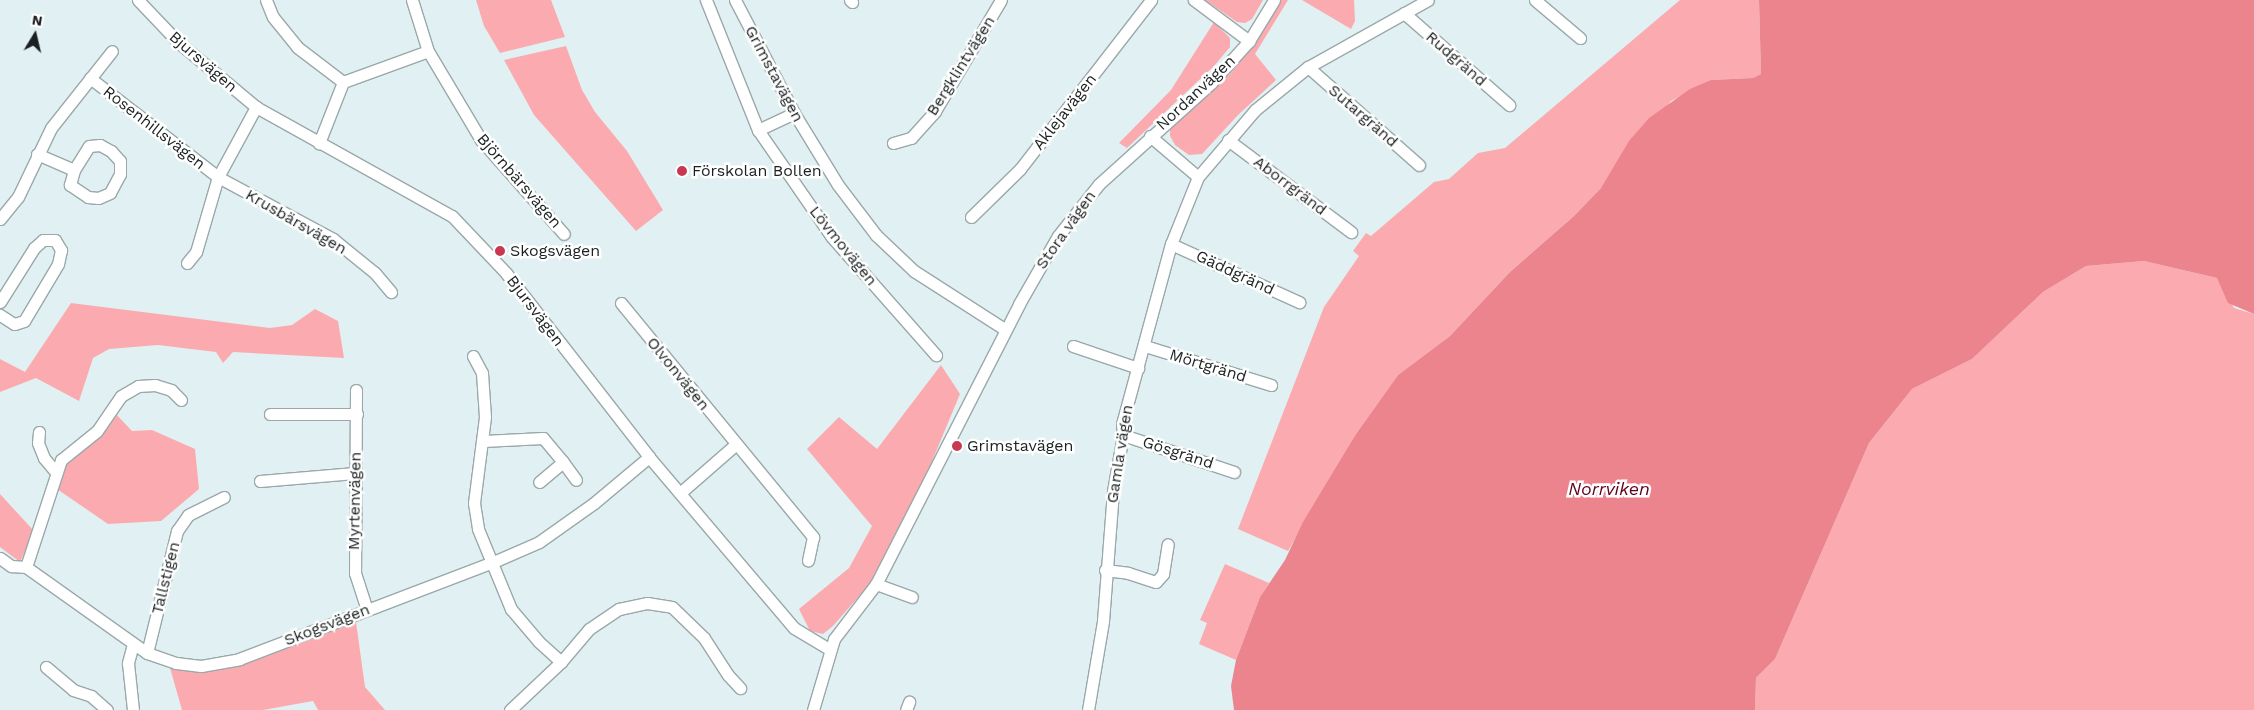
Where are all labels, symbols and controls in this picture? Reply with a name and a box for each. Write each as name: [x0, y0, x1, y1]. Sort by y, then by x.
north arrow: [10, 10, 60, 60]
text: N: [31, 11, 44, 29]
street label: Bergklintvägen: [923, 13, 999, 119]
street label: Grimstavägen: [741, 23, 807, 125]
street label: Bjursvägen: [165, 27, 241, 97]
street label: Rudgränd: [1422, 27, 1490, 91]
street label: Nordanvägen: [1152, 52, 1240, 134]
street label: Aklejavägen: [1029, 70, 1101, 154]
street label: Sutargränd: [1324, 81, 1402, 151]
street label: Rosenhillsvägen: [99, 82, 209, 174]
street label: Björnbärsvägen: [473, 130, 565, 232]
street label: Aborrgränd: [1250, 152, 1330, 220]
place label: Förskolan Bollen: [692, 161, 822, 181]
marker: Förskolan Bollen: [676, 165, 688, 177]
street label: Krusbärsvägen: [242, 185, 350, 259]
street label: Stora vägen: [1032, 187, 1100, 273]
street label: Lövmovägen: [805, 202, 881, 290]
place label: Skogsvägen: [510, 241, 600, 261]
marker: Skogsvägen: [494, 245, 506, 257]
street label: Gäddgränd: [1193, 246, 1277, 300]
street label: Bjursvägen: [502, 272, 568, 350]
street label: Olvonvägen: [643, 333, 713, 415]
street label: Mörtgränd: [1167, 345, 1249, 387]
street label: Gamla vägen: [1103, 403, 1137, 505]
street label: Gösgränd: [1140, 433, 1216, 473]
place label: Grimstavägen: [967, 436, 1073, 456]
marker: Grimstavägen: [951, 440, 963, 452]
street label: Myrtenvägen: [345, 452, 365, 550]
water label: Norrviken: [1568, 478, 1650, 500]
street label: Tallstigen: [148, 540, 184, 616]
street label: Skogsvägen: [281, 600, 373, 650]

